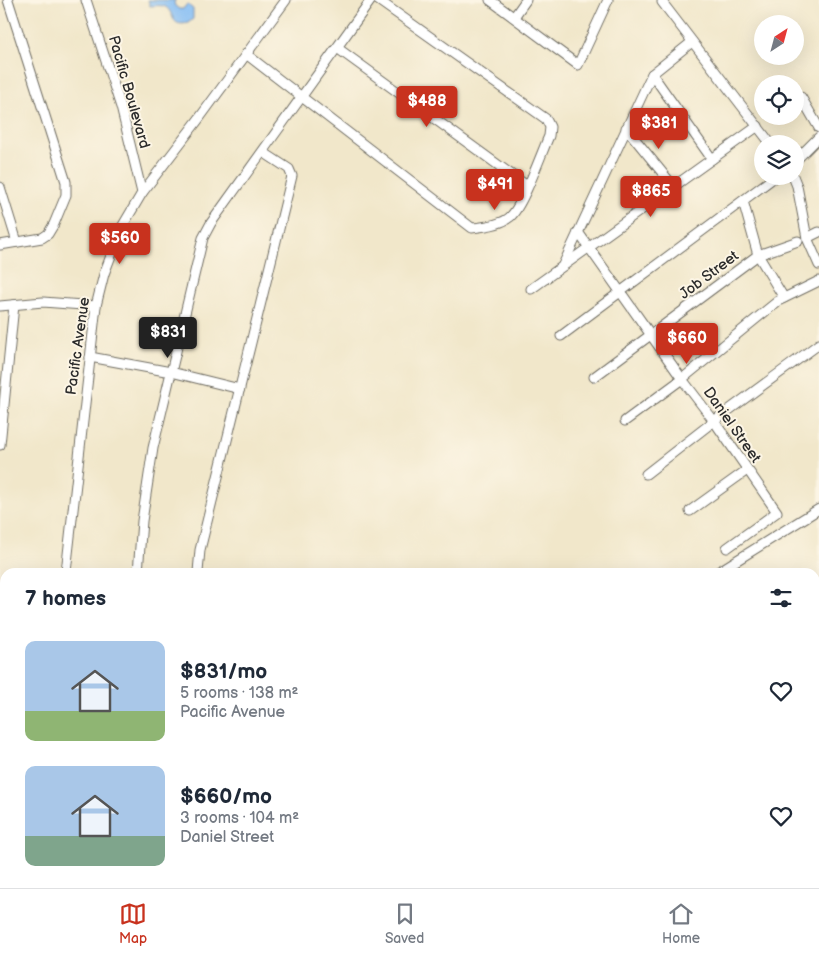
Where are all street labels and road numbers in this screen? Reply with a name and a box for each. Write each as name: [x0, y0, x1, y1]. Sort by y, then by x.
street label: Pacific Boulevard: [104, 33, 154, 151]
street label: Job Street: [676, 246, 743, 303]
street label: Pacific Avenue: [62, 296, 94, 396]
street label: Daniel Street: [699, 383, 765, 467]

